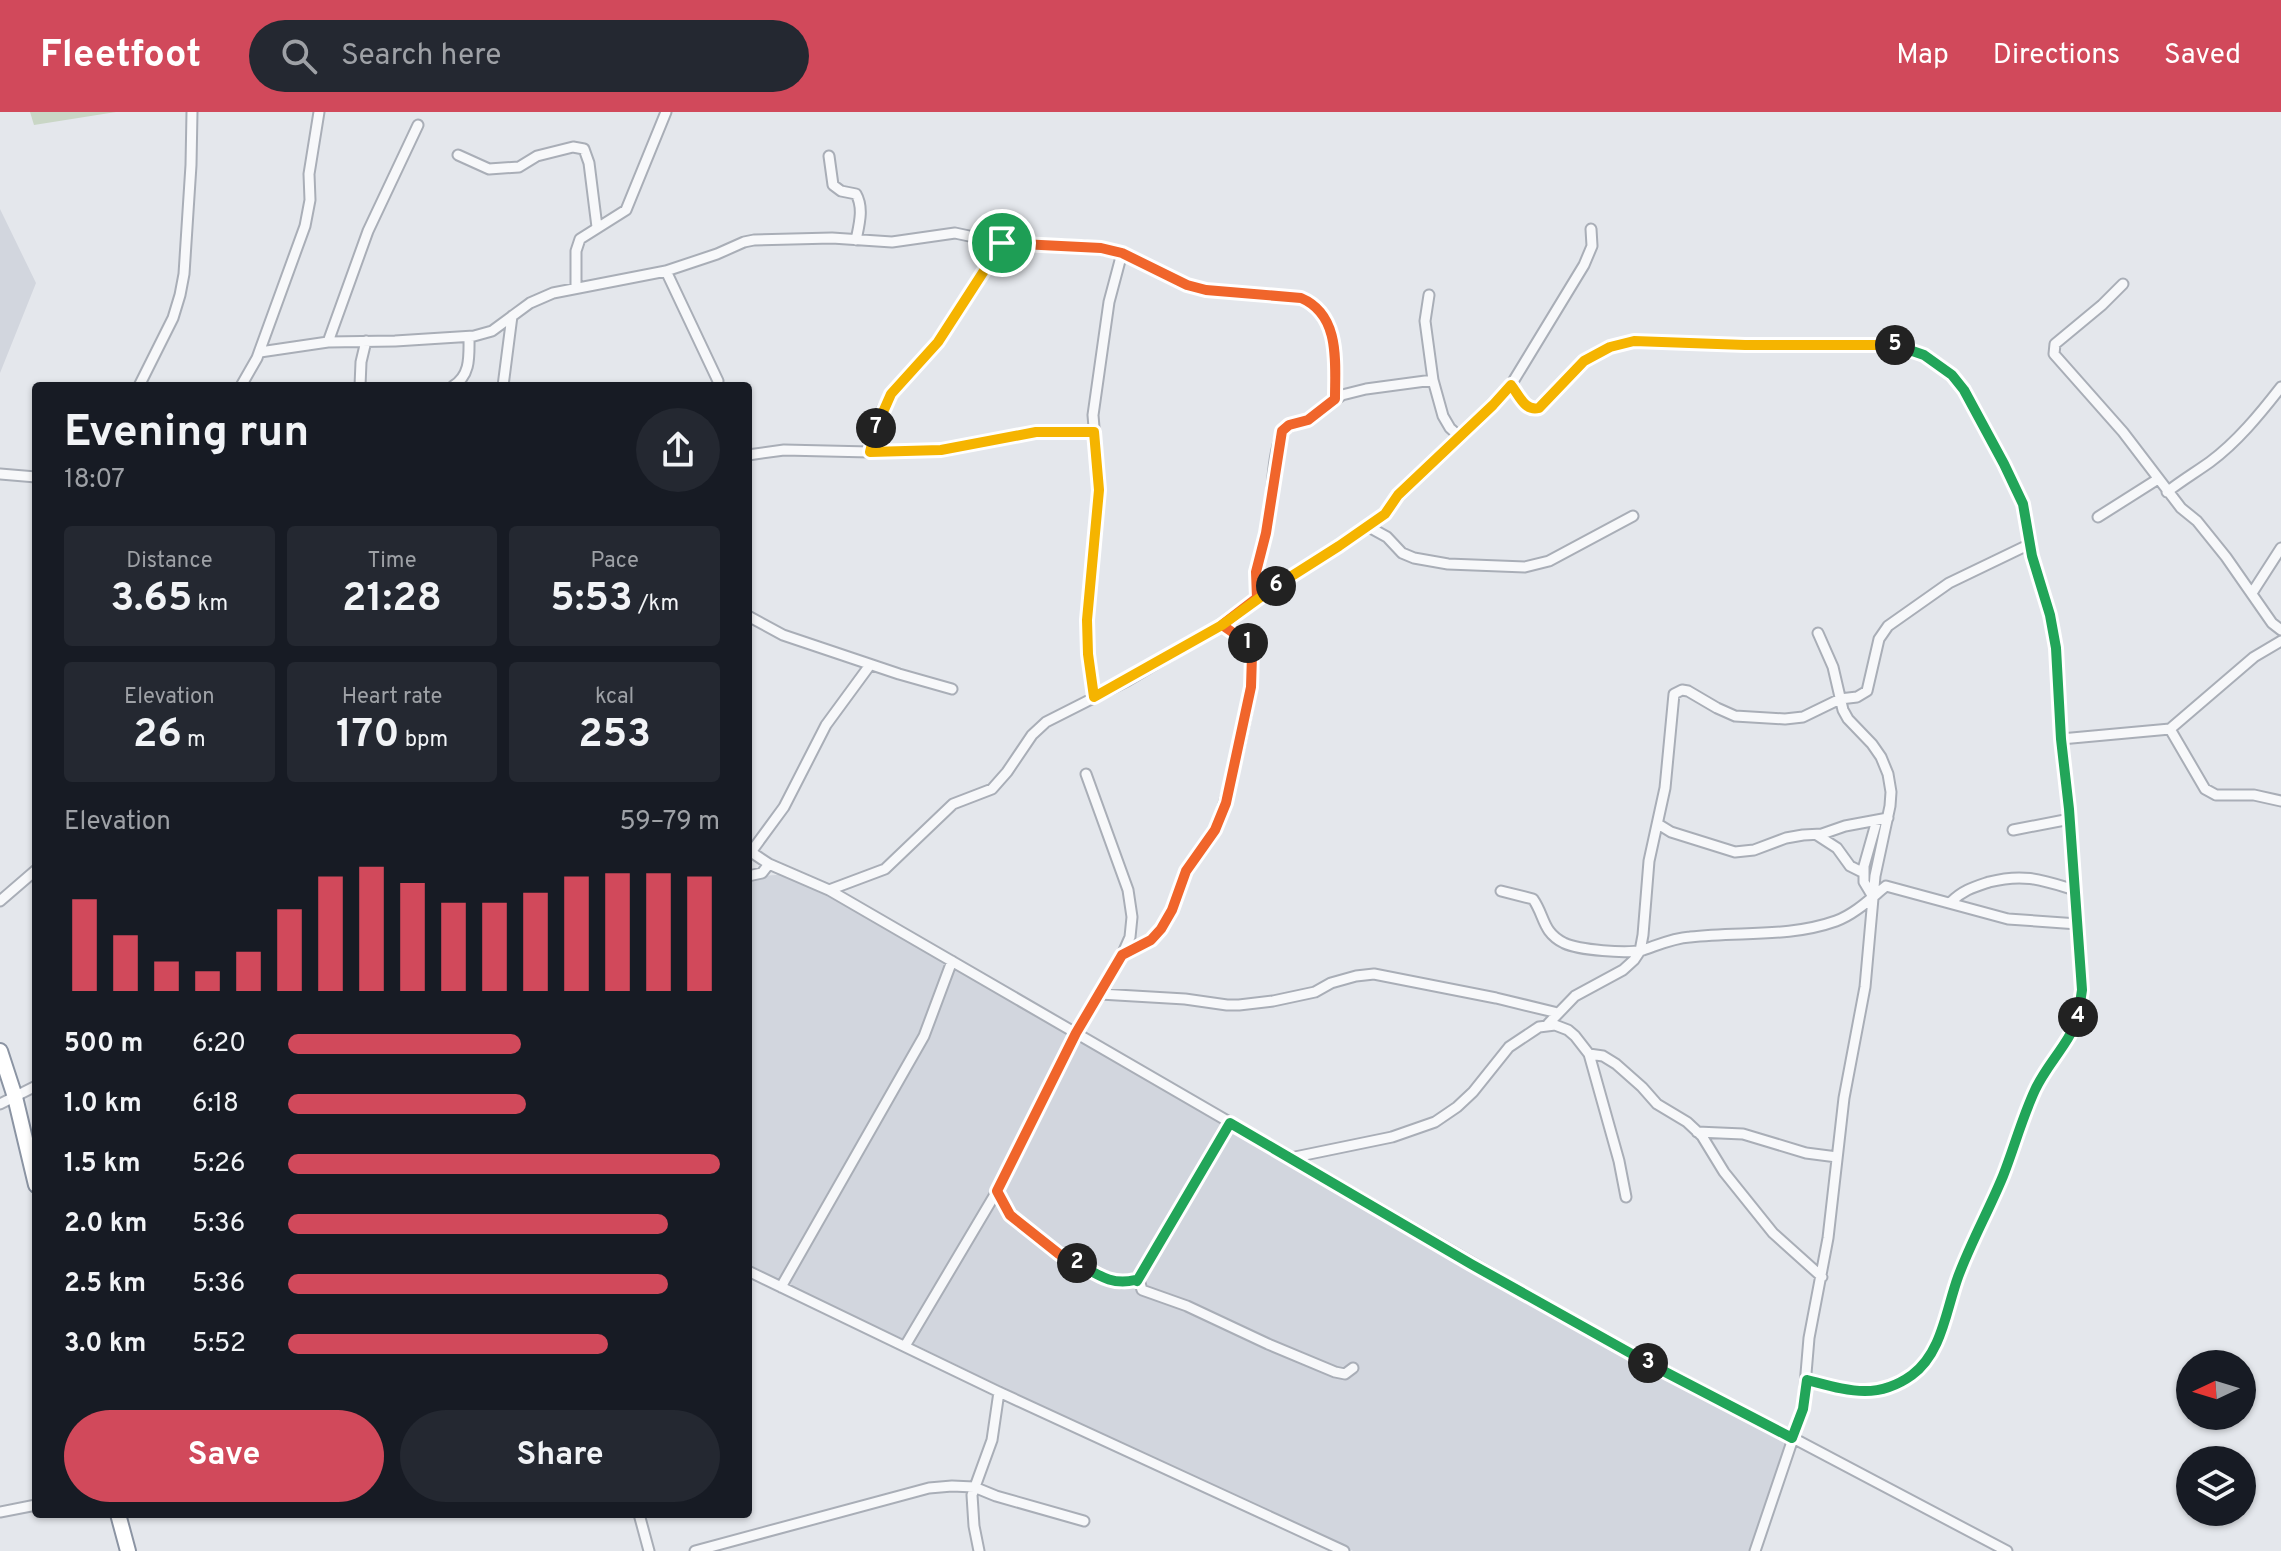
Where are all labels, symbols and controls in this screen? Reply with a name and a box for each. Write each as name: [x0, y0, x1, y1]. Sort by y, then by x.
search box: [249, 20, 809, 92]
text: Fleetfoot: [40, 32, 201, 81]
icon: search: [277, 34, 321, 78]
text: Search here: [341, 38, 501, 75]
text: Map: [1896, 38, 1949, 74]
text: Directions: [1993, 38, 2120, 74]
text: Saved: [2164, 38, 2241, 74]
pin: [968, 209, 1036, 277]
icon: arrive: [980, 221, 1024, 265]
pin: 5: [1875, 325, 1915, 365]
text: 5: [1888, 331, 1902, 358]
text: Evening run: [64, 406, 309, 462]
button: share: [636, 408, 720, 492]
pin: 7: [856, 408, 896, 448]
text: 7: [870, 414, 882, 441]
text: 18:07: [64, 464, 125, 497]
text: Distance: [126, 548, 213, 575]
text: Time: [367, 548, 417, 575]
text: Pace: [590, 548, 639, 575]
pin: 6: [1256, 566, 1296, 606]
text: 6: [1269, 572, 1283, 599]
text: 3.65: [111, 575, 192, 625]
text: 21:28: [342, 575, 442, 625]
text: 5:53: [550, 575, 633, 625]
text: km: [192, 591, 228, 618]
text: /km: [633, 591, 679, 618]
pin: 1: [1228, 623, 1268, 663]
text: 1: [1244, 629, 1252, 656]
text: Elevation: [124, 684, 215, 711]
text: Heart rate: [342, 684, 442, 711]
text: kcal: [595, 684, 634, 711]
text: 26: [133, 711, 182, 761]
text: 170: [336, 711, 400, 761]
text: 253: [578, 711, 651, 761]
text: m: [182, 727, 206, 754]
text: bpm: [400, 727, 448, 754]
text: Elevation: [64, 806, 171, 839]
text: 59–79 m: [619, 806, 720, 839]
pin: 4: [2058, 997, 2098, 1037]
text: 4: [2071, 1003, 2085, 1030]
text: 500 m: [64, 1028, 143, 1061]
text: 6:20: [192, 1028, 246, 1061]
text: 1.0 km: [64, 1088, 142, 1121]
text: 6:18: [192, 1088, 239, 1121]
text: 1.5 km: [64, 1148, 141, 1181]
text: 5:26: [192, 1148, 245, 1181]
text: 2.0 km: [64, 1208, 147, 1241]
text: 5:36: [192, 1208, 245, 1241]
pin: 2: [1057, 1243, 1097, 1283]
text: 2: [1070, 1249, 1084, 1276]
text: 2.5 km: [64, 1268, 146, 1301]
text: 5:36: [192, 1268, 245, 1301]
text: 3.0 km: [64, 1328, 146, 1361]
text: 5:52: [192, 1328, 246, 1361]
pin: 3: [1628, 1343, 1668, 1383]
text: 3: [1641, 1349, 1655, 1376]
north arrow: [2176, 1350, 2256, 1430]
map controls: [2176, 1350, 2256, 1526]
button: Save: [64, 1410, 384, 1502]
button: Share: [400, 1410, 720, 1502]
button: layers: [2176, 1446, 2256, 1526]

